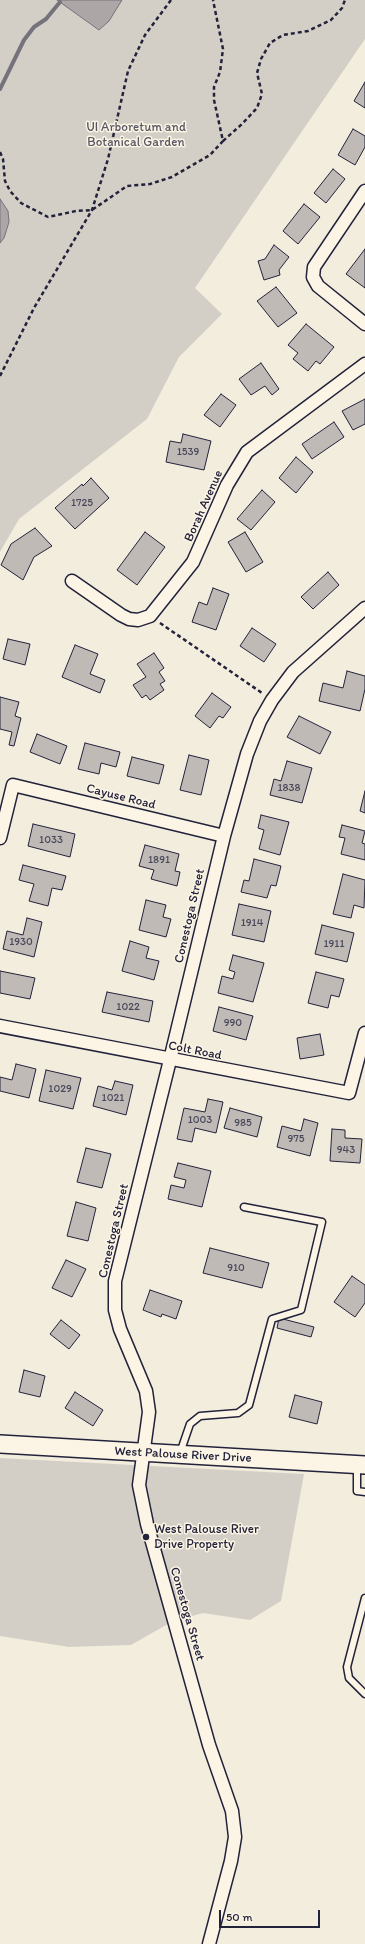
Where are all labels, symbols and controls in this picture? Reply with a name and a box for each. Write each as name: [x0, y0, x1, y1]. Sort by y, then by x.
park label: UI Arboretum and Botanical Garden: [86, 120, 186, 151]
house number: 1539: [177, 445, 199, 459]
street label: Borah Avenue: [181, 468, 227, 544]
house number: 1725: [71, 496, 93, 510]
street label: Cayuse Road: [85, 781, 157, 813]
house number: 1838: [277, 781, 301, 795]
house number: 1033: [39, 833, 63, 847]
house number: 1891: [148, 853, 170, 867]
street label: Conestoga Street: [172, 867, 208, 965]
house number: 1914: [241, 916, 263, 930]
house number: 1930: [9, 935, 33, 949]
house number: 1911: [323, 937, 345, 951]
house number: 1022: [116, 1000, 140, 1014]
house number: 990: [224, 1016, 242, 1030]
street label: Colt Road: [167, 1038, 223, 1064]
house number: 1029: [48, 1082, 72, 1096]
house number: 1021: [102, 1091, 124, 1105]
house number: 1003: [188, 1113, 212, 1127]
house number: 985: [234, 1116, 252, 1130]
house number: 975: [288, 1132, 304, 1146]
house number: 943: [337, 1143, 355, 1157]
street label: Conestoga Street: [96, 1182, 132, 1280]
house number: 910: [227, 1261, 245, 1275]
street label: West Palouse River Drive: [114, 1444, 252, 1466]
place label: West Palouse River Drive Property: [154, 1522, 259, 1553]
marker: West Palouse River Drive Property: [141, 1532, 151, 1542]
street label: Conestoga Street: [166, 1565, 208, 1663]
scale bar: [221, 1902, 322, 1928]
text: 50 m: [226, 1910, 252, 1924]

